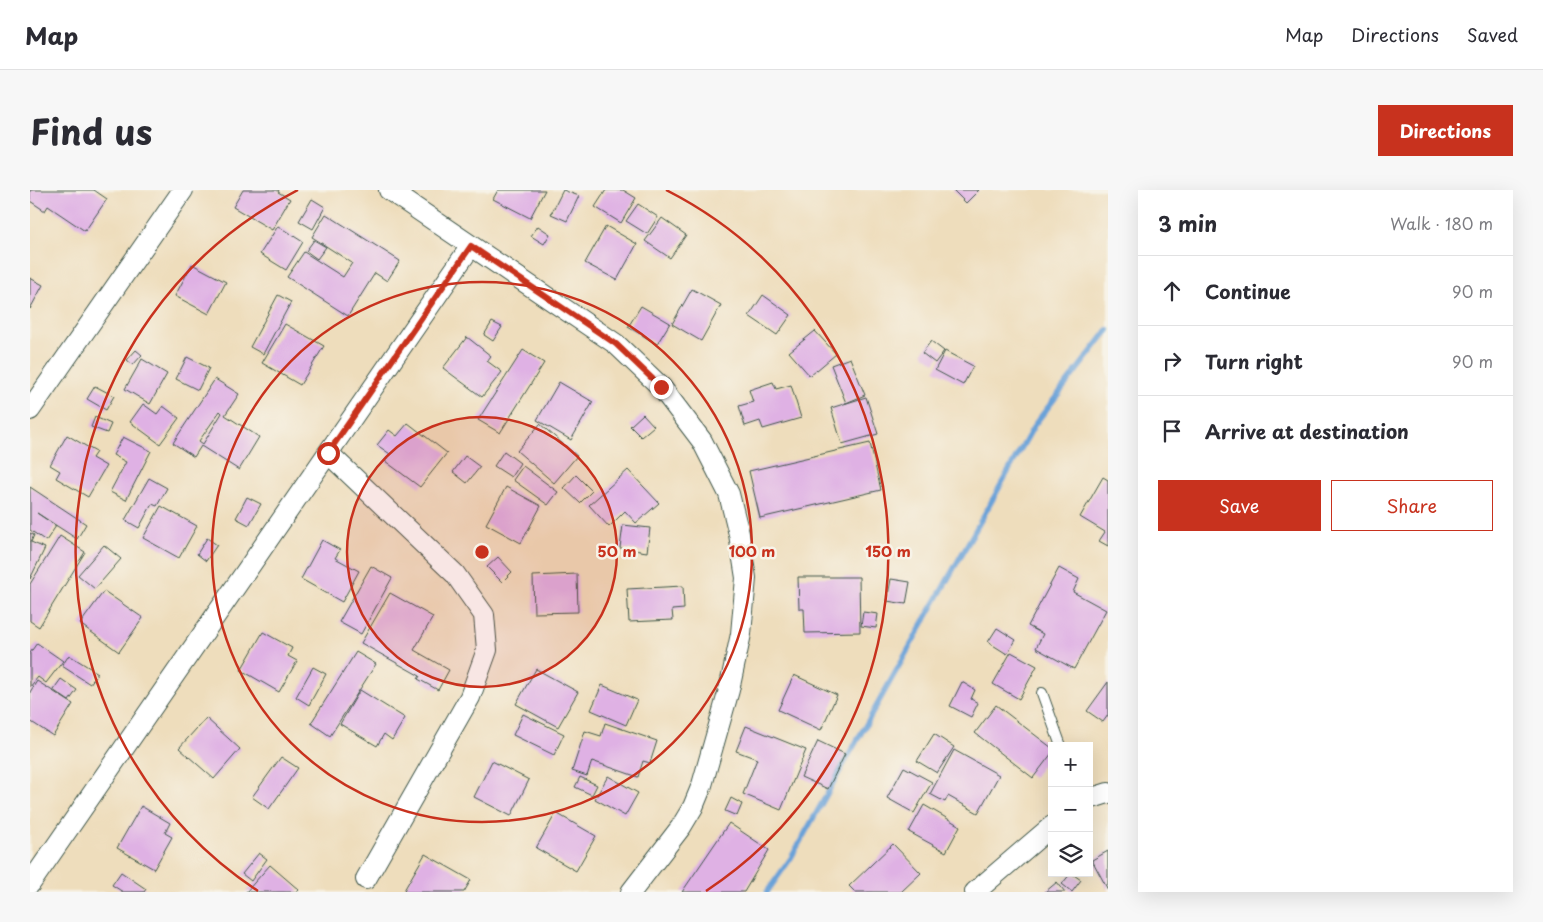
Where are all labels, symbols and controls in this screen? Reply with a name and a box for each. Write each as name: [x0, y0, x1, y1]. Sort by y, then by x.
text: Map: [25, 17, 78, 53]
text: Map: [1285, 21, 1323, 48]
text: Directions: [1351, 21, 1439, 48]
text: Saved: [1467, 21, 1518, 48]
text: Find us: [30, 104, 152, 157]
button: Directions: [1378, 105, 1513, 156]
text: 3 min: [1158, 207, 1217, 239]
text: Walk · 180 m: [1390, 211, 1493, 235]
icon: ahead: [1158, 277, 1186, 305]
text: Continue: [1205, 277, 1291, 305]
text: 90 m: [1452, 279, 1493, 303]
icon: right: [1158, 347, 1186, 375]
text: Turn right: [1205, 347, 1303, 375]
text: 90 m: [1452, 349, 1493, 373]
route end: [650, 376, 673, 399]
icon: arrive: [1158, 417, 1186, 445]
text: Arrive at destination: [1205, 417, 1409, 445]
route start: [317, 442, 340, 465]
button: Save: [1158, 480, 1321, 531]
button: Share: [1331, 480, 1493, 531]
text: 50 m: [598, 539, 636, 562]
text: 100 m: [729, 539, 775, 562]
text: 150 m: [865, 539, 911, 562]
centre of rings: [473, 543, 491, 561]
map controls: [1048, 742, 1093, 877]
button: +: [1048, 742, 1093, 787]
button: −: [1048, 787, 1093, 832]
button: layers: [1048, 832, 1093, 877]

